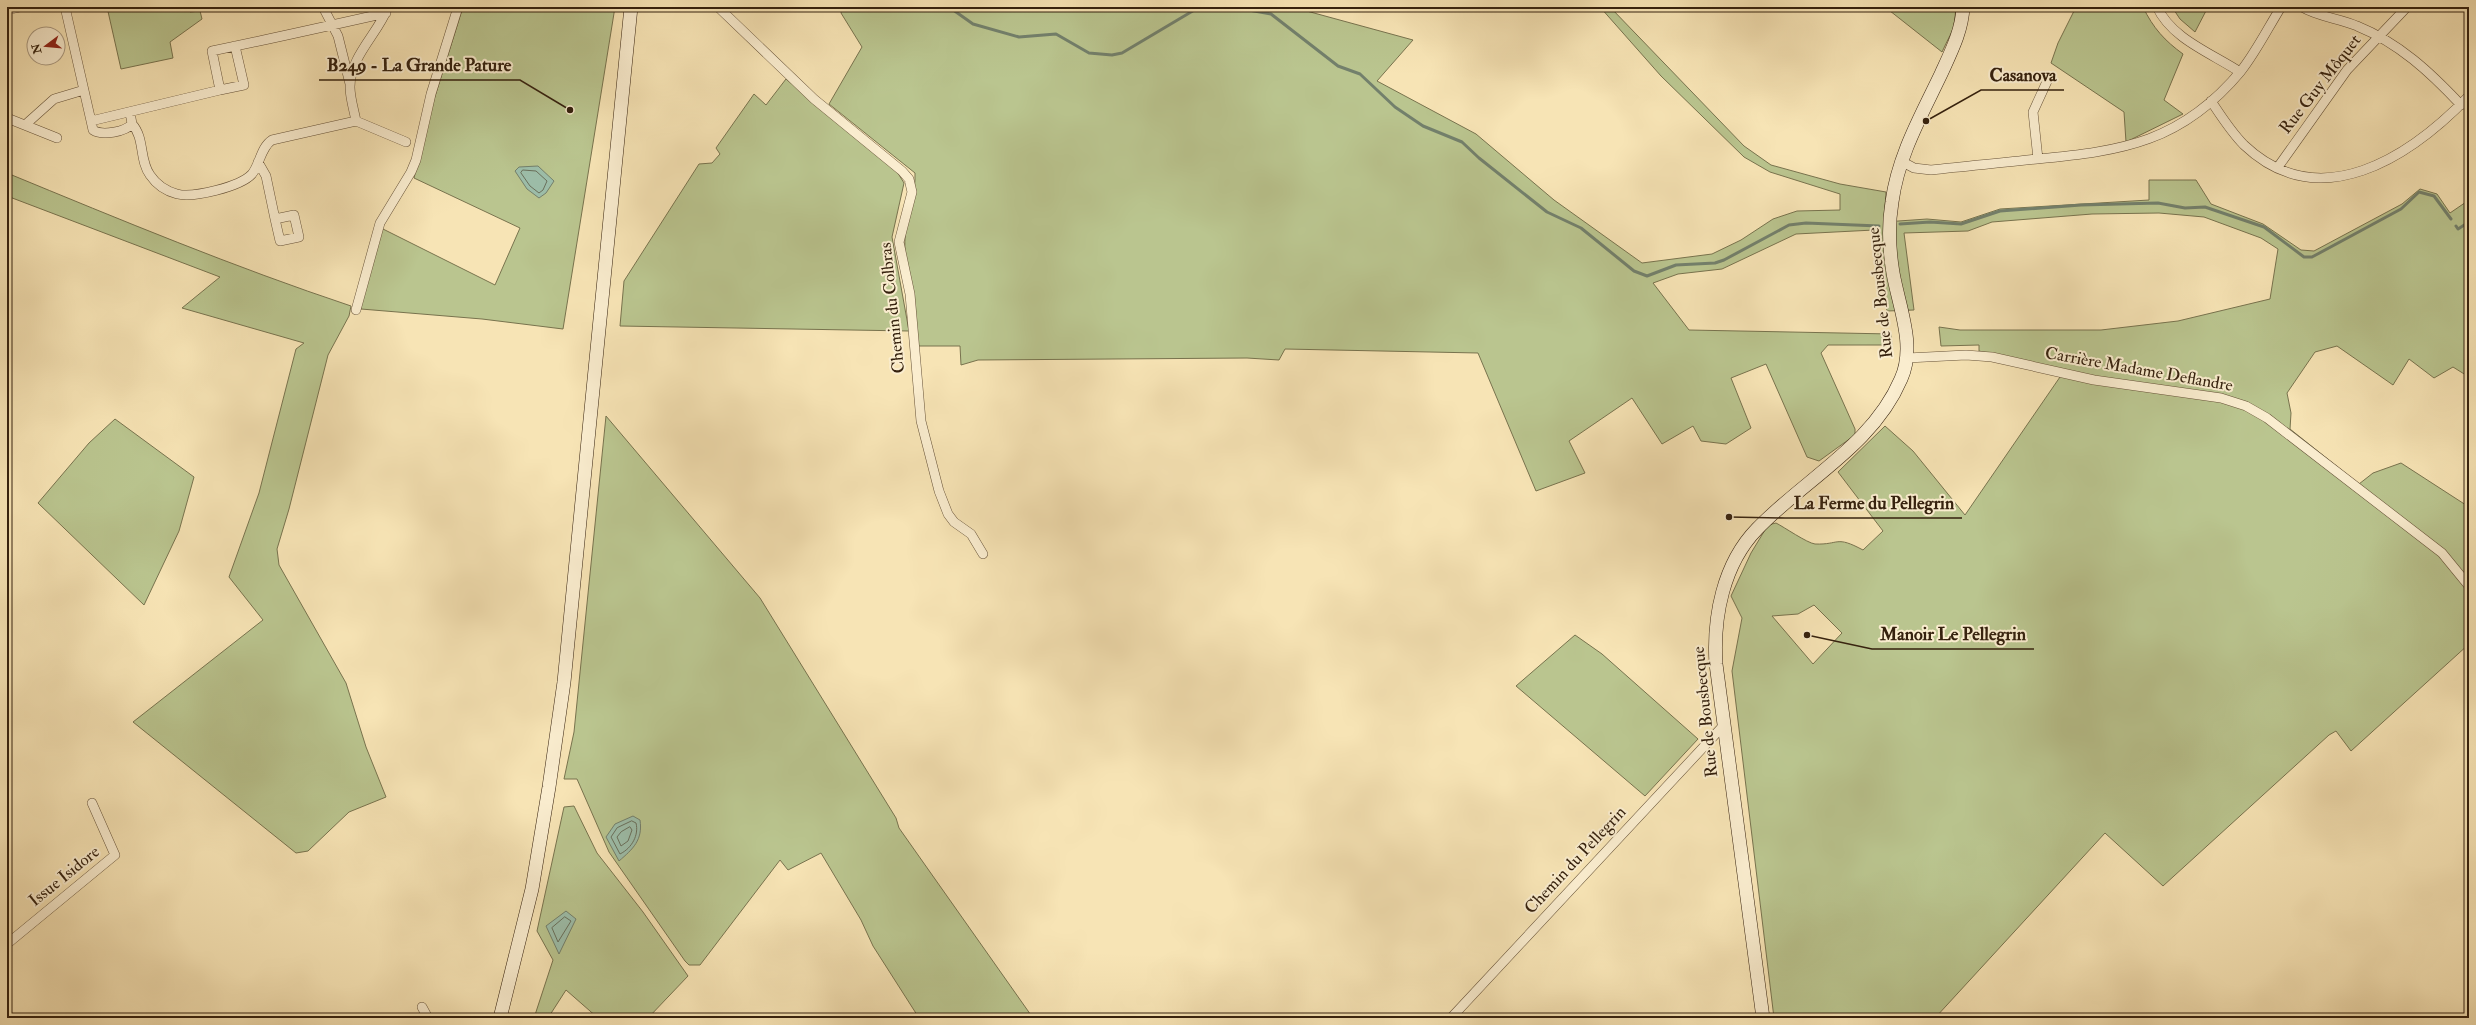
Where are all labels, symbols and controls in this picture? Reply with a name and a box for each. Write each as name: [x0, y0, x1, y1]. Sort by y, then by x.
north arrow: [26, 26, 66, 66]
street label: Rue Guy Môquet: [2275, 30, 2366, 138]
text: N: [29, 41, 45, 56]
callout: B249 - La Grande Pature: [319, 50, 520, 80]
text: B249 - La Grande Pature: [327, 54, 512, 77]
callout: Casanova: [1981, 60, 2064, 90]
text: Casanova: [1990, 64, 2057, 87]
street label: Rue de Bousbecque: [1863, 227, 1897, 359]
street label: Chemin du Colbras: [875, 241, 909, 375]
street label: Carrière Madame Deflandre: [2043, 342, 2235, 396]
callout: La Ferme du Pellegrin: [1785, 488, 1962, 518]
text: La Ferme du Pellegrin: [1794, 492, 1955, 515]
callout: Manoir Le Pellegrin: [1872, 619, 2034, 649]
text: Manoir Le Pellegrin: [1879, 623, 2027, 646]
street label: Rue de Bousbecque: [1688, 646, 1722, 778]
street label: Chemin du Pellegrin: [1520, 802, 1630, 918]
street label: Issue Isidore: [24, 841, 104, 911]

